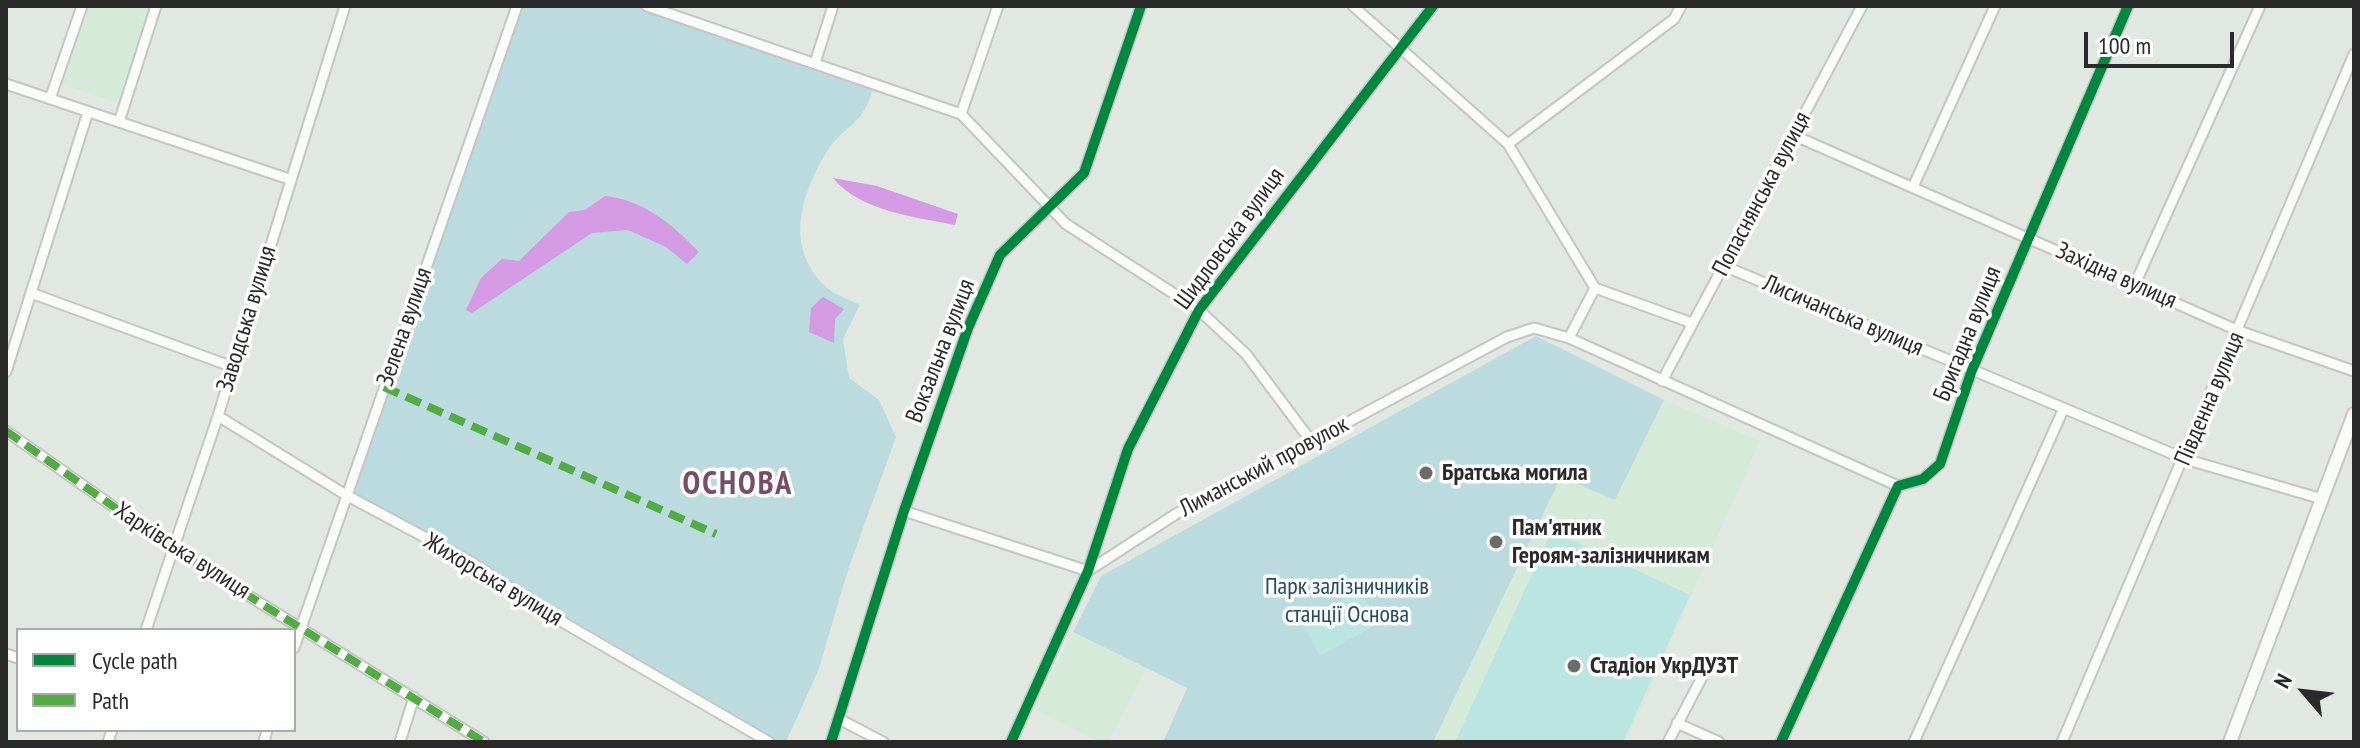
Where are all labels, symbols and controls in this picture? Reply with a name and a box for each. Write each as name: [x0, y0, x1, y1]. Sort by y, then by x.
scale bar: [2088, 16, 2238, 66]
text: 100 m: [2098, 30, 2151, 61]
street label: Попаснянська вулиця: [1707, 107, 1817, 281]
street label: Шидловська вулиця: [1169, 162, 1291, 316]
street label: Західна вулиця: [2051, 237, 2181, 315]
street label: Заводська вулиця: [211, 243, 283, 395]
street label: Бригадна вулиця: [1928, 263, 2008, 405]
street label: Зелена вулиця: [371, 264, 439, 390]
street label: Лисичанська вулиця: [1759, 269, 1927, 363]
street label: Вокзальна вулиця: [900, 275, 982, 427]
street label: Південна вулиця: [2169, 328, 2251, 470]
street label: Лиманський провулок: [1175, 410, 1353, 524]
place label: Братська могила: [1442, 459, 1588, 487]
marker: Братська могила: [1417, 464, 1435, 482]
district label: ОСНОВА: [683, 466, 793, 504]
street label: Харківська вулиця: [109, 496, 255, 606]
place label: Пам'ятник Героям-залізничникам: [1512, 514, 1710, 570]
street label: Жихорська вулиця: [418, 527, 568, 633]
marker: Пам'ятник Героям-залізничникам: [1487, 533, 1505, 551]
park label: Парк залізничників станції Основа: [1265, 573, 1429, 629]
legend: [16, 628, 296, 732]
text: Cycle path: [92, 645, 178, 676]
place label: Стадіон УкрДУЗТ: [1590, 652, 1738, 680]
north arrow: [2264, 652, 2344, 732]
marker: Стадіон УкрДУЗТ: [1565, 657, 1583, 675]
text: N: [2268, 669, 2298, 693]
text: Path: [92, 685, 129, 716]

